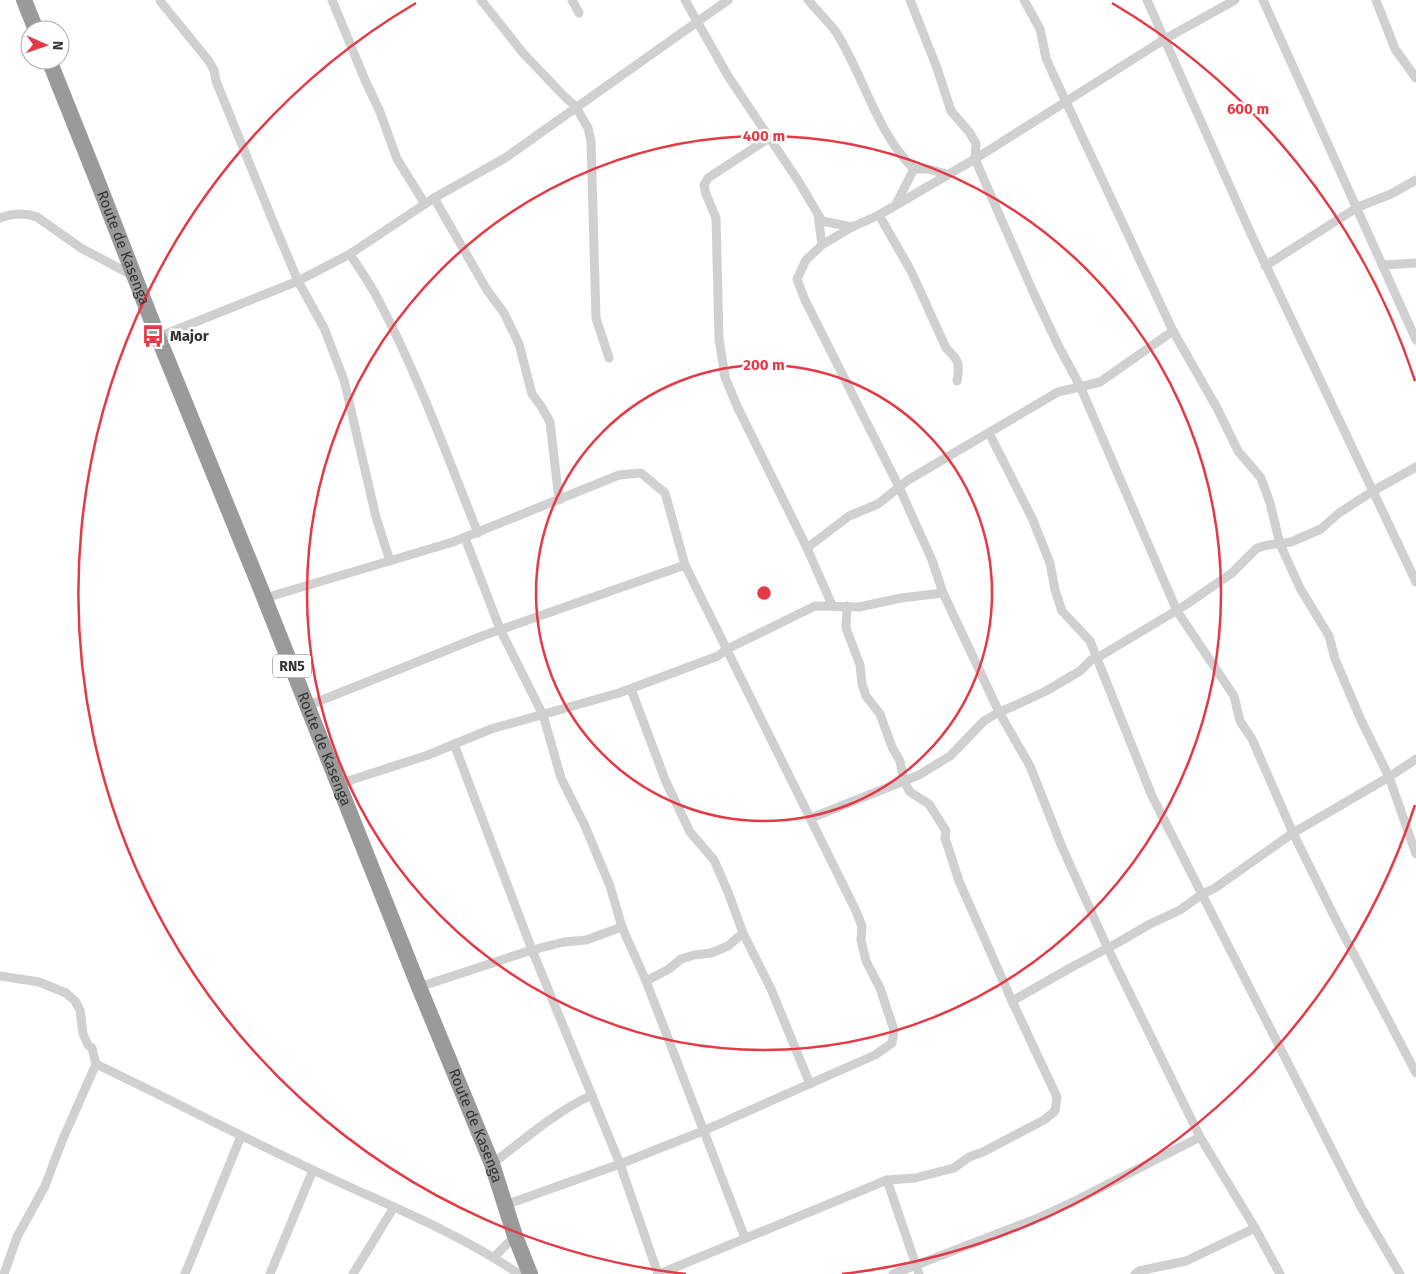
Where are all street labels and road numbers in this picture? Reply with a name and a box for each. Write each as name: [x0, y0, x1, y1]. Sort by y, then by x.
street label: Route de Kasenga: [93, 188, 154, 308]
road number: RN5: [273, 654, 311, 678]
street label: Route de Kasenga: [294, 689, 355, 809]
street label: Route de Kasenga: [445, 1066, 506, 1185]

